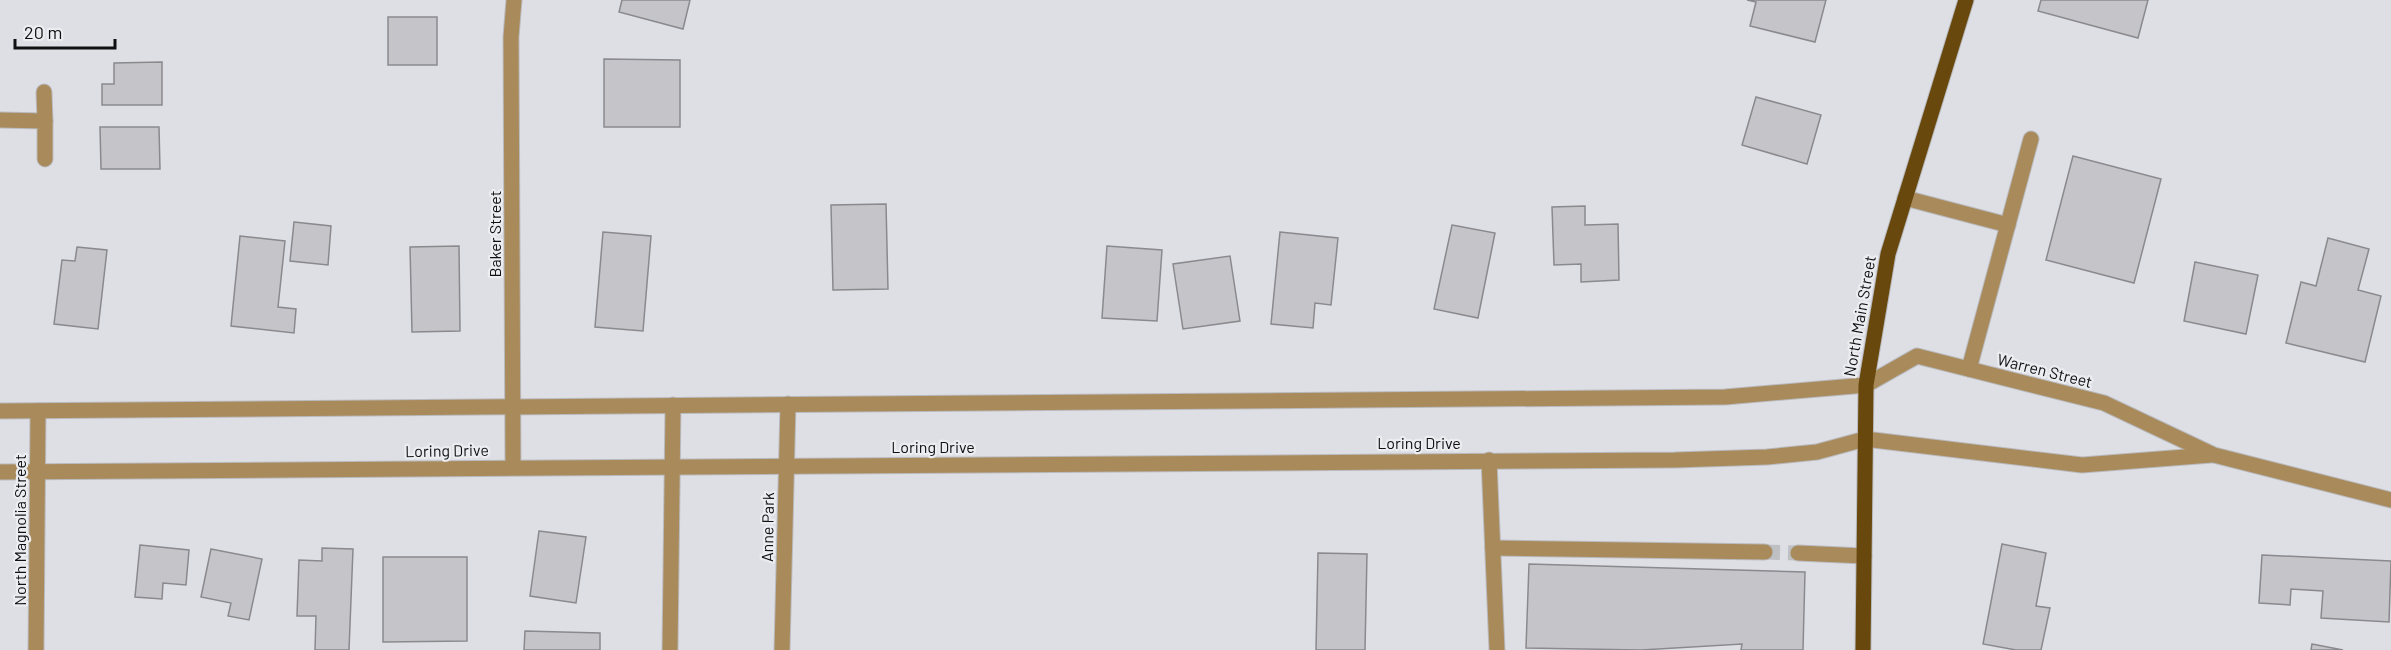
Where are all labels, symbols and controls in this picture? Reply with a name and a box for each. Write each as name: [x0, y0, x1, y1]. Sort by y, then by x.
scale bar: [15, 12, 116, 50]
text: 20 m: [24, 21, 62, 43]
street label: Baker Street: [485, 190, 504, 278]
street label: North Main Street: [1839, 254, 1879, 378]
street label: Warren Street: [1996, 349, 2094, 391]
street label: Loring Drive: [1377, 433, 1461, 452]
street label: Loring Drive: [891, 437, 975, 456]
street label: Loring Drive: [405, 440, 489, 460]
street label: North Magnolia Street: [10, 454, 29, 606]
street label: Anne Park: [757, 492, 777, 562]

